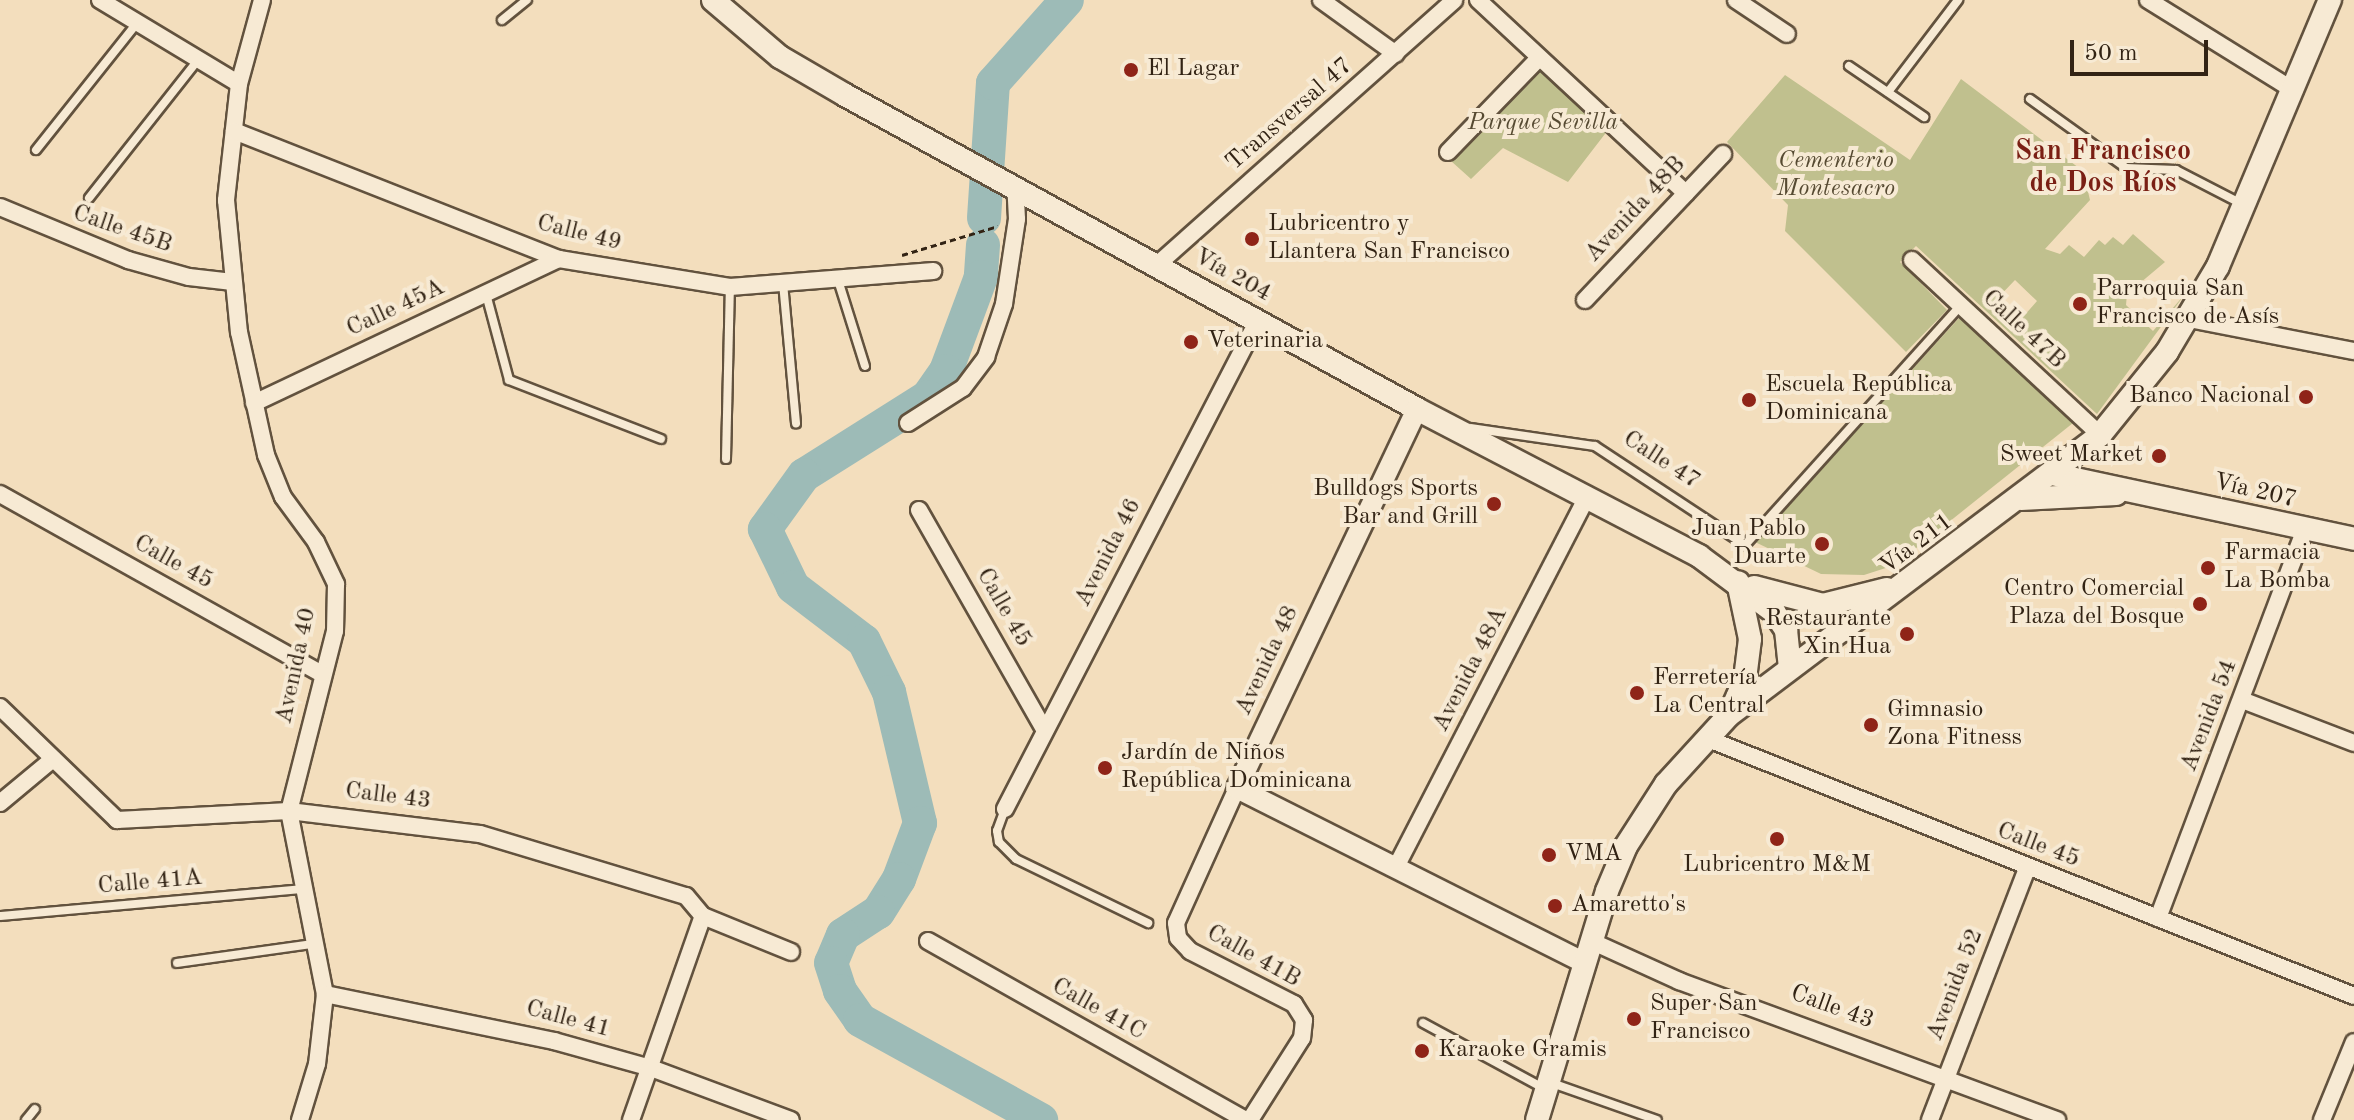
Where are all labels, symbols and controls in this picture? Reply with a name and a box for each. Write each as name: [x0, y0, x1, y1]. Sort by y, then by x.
scale bar: [2074, 24, 2212, 74]
text: 50 m: [2084, 42, 2138, 66]
street label: Transversal 47: [1221, 52, 1359, 178]
place label: El Lagar: [1147, 56, 1239, 84]
marker: El Lagar: [1122, 61, 1140, 79]
park label: Parque Sevilla: [1468, 110, 1618, 138]
district label: San Francisco de Dos Ríos: [2015, 135, 2191, 201]
park label: Cementerio Montesacro: [1777, 148, 1895, 204]
street label: Avenida 48B: [1580, 151, 1692, 269]
street label: Calle 45B: [69, 200, 175, 260]
street label: Calle 49: [534, 210, 624, 258]
place label: Lubricentro y Llantera San Francisco: [1268, 211, 1510, 267]
marker: Lubricentro y Llantera San Francisco: [1243, 230, 1261, 248]
street label: Vía 204: [1188, 243, 1276, 309]
street label: Calle 45A: [342, 274, 450, 344]
place label: Parroquia San Francisco de Asís: [2096, 276, 2279, 332]
street label: Calle 47B: [1975, 284, 2071, 376]
marker: Parroquia San Francisco de Asís: [2071, 295, 2089, 313]
place label: Veterinaria: [1207, 328, 1323, 356]
marker: Veterinaria: [1182, 333, 1200, 351]
place label: Escuela República Dominicana: [1765, 372, 1952, 428]
place label: Banco Nacional: [2129, 383, 2290, 411]
marker: Banco Nacional: [2297, 388, 2315, 406]
marker: Escuela República Dominicana: [1740, 391, 1758, 409]
street label: Calle 47: [1617, 425, 1705, 497]
place label: Sweet Market: [2000, 442, 2143, 470]
marker: Sweet Market: [2150, 447, 2168, 465]
street label: Vía 207: [2211, 468, 2299, 516]
place label: Bulldogs Sports Bar and Grill: [1313, 476, 1478, 532]
street label: Avenida 46: [1069, 494, 1149, 612]
marker: Bulldogs Sports Bar and Grill: [1485, 495, 1503, 513]
street label: Vía 211: [1875, 508, 1959, 582]
place label: Juan Pablo Duarte: [1691, 516, 1806, 572]
street label: Calle 45: [128, 529, 218, 597]
marker: Juan Pablo Duarte: [1813, 535, 1831, 553]
place label: Farmacia La Bomba: [2224, 540, 2330, 596]
marker: Farmacia La Bomba: [2199, 559, 2217, 577]
street label: Calle 45: [969, 563, 1037, 653]
place label: Centro Comercial Plaza del Bosque: [2004, 576, 2184, 632]
marker: Centro Comercial Plaza del Bosque: [2191, 595, 2209, 613]
street label: Avenida 48: [1230, 602, 1306, 720]
street label: Avenida 48A: [1427, 603, 1515, 737]
street label: Avenida 40: [271, 605, 323, 727]
place label: Restaurante Xin Hua: [1765, 606, 1891, 662]
marker: Restaurante Xin Hua: [1898, 625, 1916, 643]
street label: Avenida 54: [2175, 656, 2245, 776]
place label: Ferretería La Central: [1653, 665, 1764, 721]
marker: Ferretería La Central: [1628, 684, 1646, 702]
place label: Gimnasio Zona Fitness: [1887, 697, 2022, 753]
marker: Gimnasio Zona Fitness: [1862, 716, 1880, 734]
place label: Jardín de Niños República Dominicana: [1121, 740, 1351, 796]
marker: Jardín de Niños República Dominicana: [1096, 759, 1114, 777]
street label: Calle 43: [343, 777, 433, 817]
street label: Calle 45: [1992, 817, 2084, 875]
marker: Lubricentro M&M: [1768, 830, 1786, 848]
place label: VMA: [1565, 841, 1622, 869]
marker: VMA: [1540, 846, 1558, 864]
place label: Lubricentro M&M: [1683, 852, 1871, 880]
street label: Calle 41A: [97, 864, 203, 902]
place label: Amaretto's: [1571, 892, 1686, 920]
marker: Amaretto's: [1546, 897, 1564, 915]
street label: Calle 41B: [1201, 919, 1305, 995]
street label: Avenida 52: [1921, 925, 1991, 1045]
street label: Calle 41C: [1046, 973, 1150, 1047]
street label: Calle 43: [1786, 980, 1878, 1036]
place label: Super San Francisco: [1650, 991, 1757, 1047]
street label: Calle 41: [522, 995, 614, 1045]
marker: Super San Francisco: [1625, 1010, 1643, 1028]
place label: Karaoke Gramis: [1438, 1037, 1607, 1065]
marker: Karaoke Gramis: [1413, 1042, 1431, 1060]

